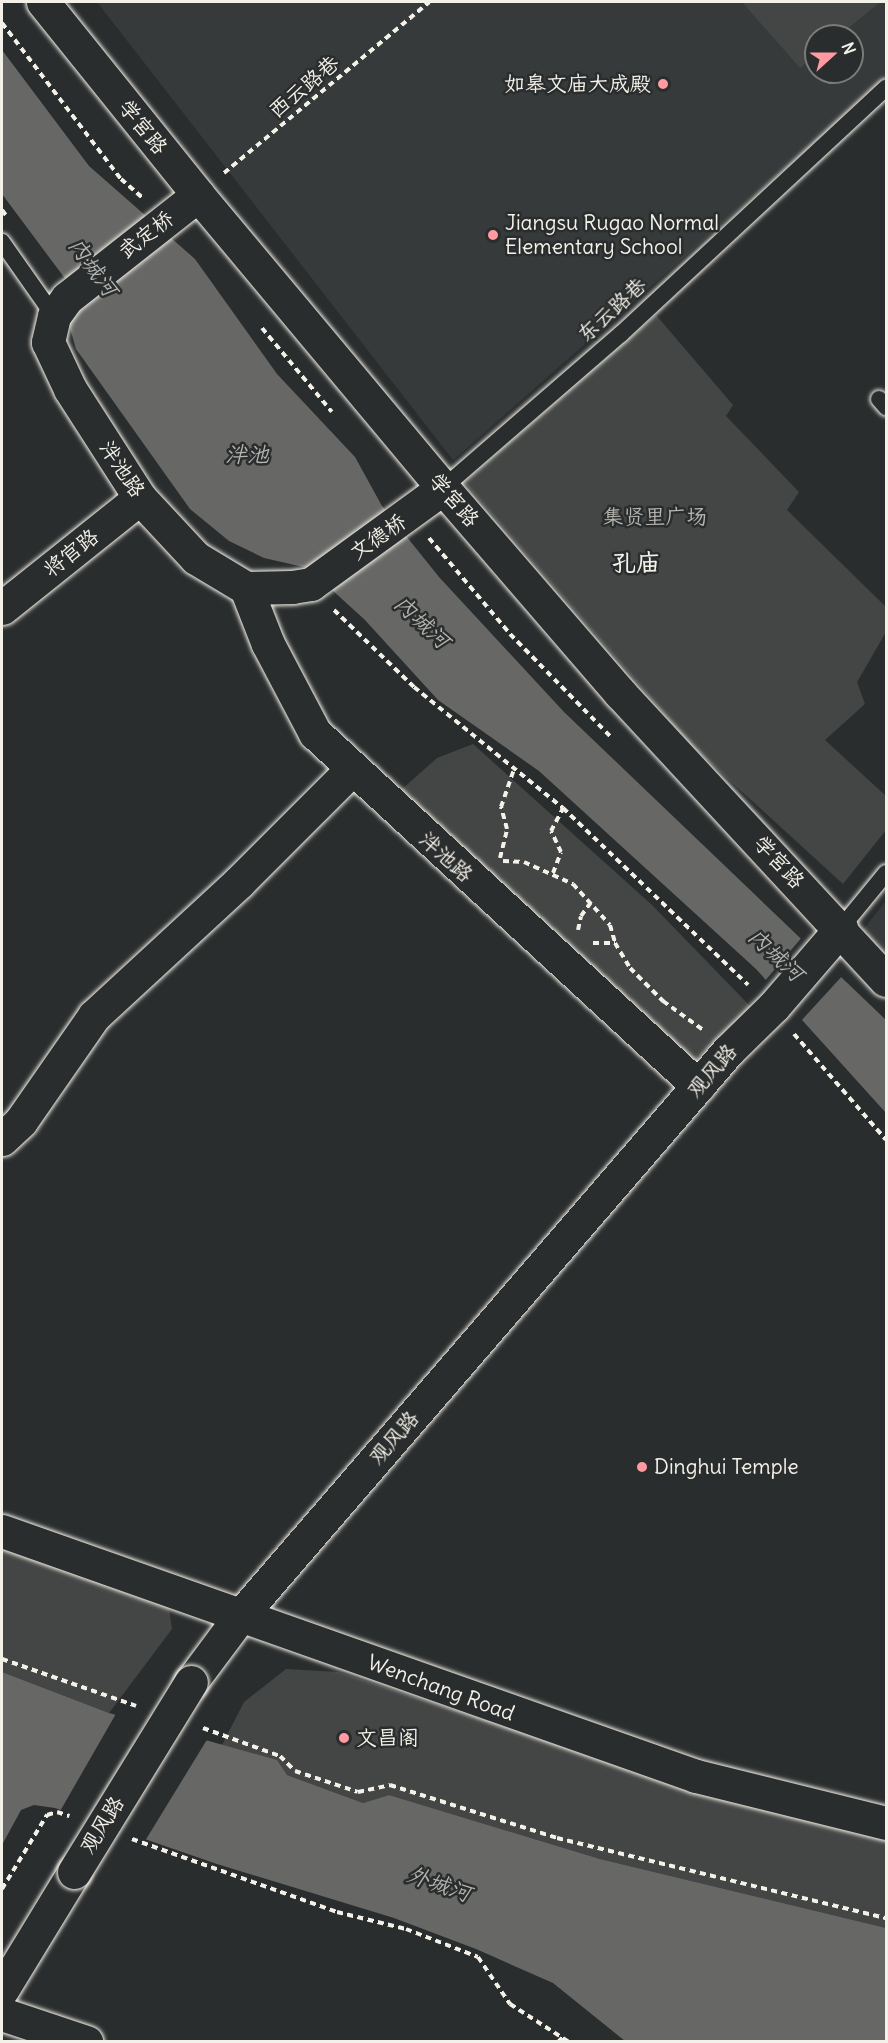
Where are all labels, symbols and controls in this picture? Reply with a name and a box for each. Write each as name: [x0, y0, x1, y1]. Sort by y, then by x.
north arrow: [804, 24, 864, 84]
text: N: [838, 40, 860, 57]
street label: 西云路巷: [264, 50, 344, 124]
place label: 如皋文庙大成殿: [504, 71, 651, 97]
marker: 如皋文庙大成殿: [656, 77, 670, 91]
street label: 学宫路: [113, 95, 173, 159]
street label: 武定桥: [113, 206, 179, 264]
place label: Jiangsu Rugao Normal Elementary School: [505, 210, 719, 260]
marker: Jiangsu Rugao Normal Elementary School: [486, 228, 500, 242]
water label: 内城河: [63, 233, 123, 301]
street label: 东云路巷: [572, 273, 652, 347]
street label: 泮池路: [94, 436, 150, 502]
water label: 泮池: [225, 442, 269, 468]
street label: 学宫路: [424, 468, 484, 532]
park label: 集贤里广场: [603, 504, 707, 530]
street label: 文德桥: [345, 509, 411, 565]
street label: 将官路: [38, 524, 104, 582]
district label: 孔庙: [612, 549, 660, 577]
water label: 内城河: [389, 590, 455, 654]
street label: 泮池路: [414, 827, 478, 887]
street label: 学宫路: [748, 830, 810, 894]
water label: 内城河: [743, 923, 809, 987]
street label: 观风路: [682, 1039, 742, 1103]
street label: 观风路: [364, 1406, 424, 1470]
place label: Dinghui Temple: [654, 1454, 799, 1480]
marker: Dinghui Temple: [635, 1460, 649, 1474]
street label: Wenchang Road: [364, 1650, 518, 1726]
place label: 文昌阁: [356, 1725, 419, 1751]
marker: 文昌阁: [337, 1731, 351, 1745]
street label: 观风路: [75, 1792, 129, 1858]
water label: 外城河: [404, 1861, 474, 1907]

